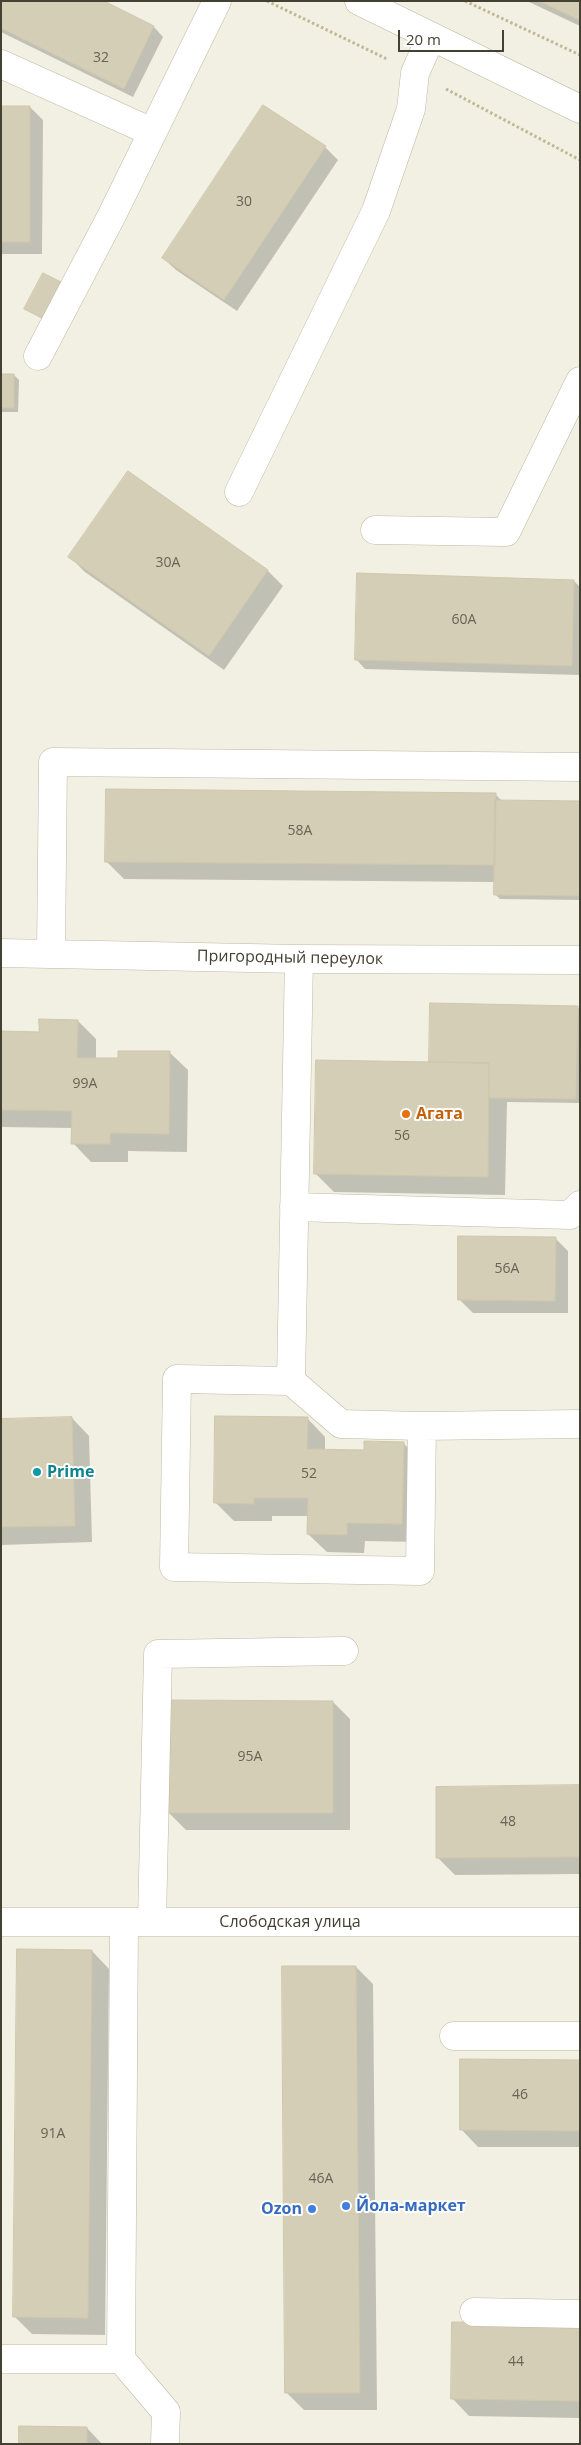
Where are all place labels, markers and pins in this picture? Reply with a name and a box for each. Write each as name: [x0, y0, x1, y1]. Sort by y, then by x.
place label: Агата: [416, 1104, 463, 1124]
marker: Агата: [400, 1108, 412, 1120]
place label: Prime: [47, 1462, 94, 1482]
marker: Prime: [31, 1466, 43, 1478]
place label: Йола-маркет: [356, 2196, 466, 2216]
place label: Ozon: [261, 2199, 302, 2219]
marker: Йола-маркет: [340, 2200, 352, 2212]
marker: Ozon: [306, 2203, 318, 2215]

